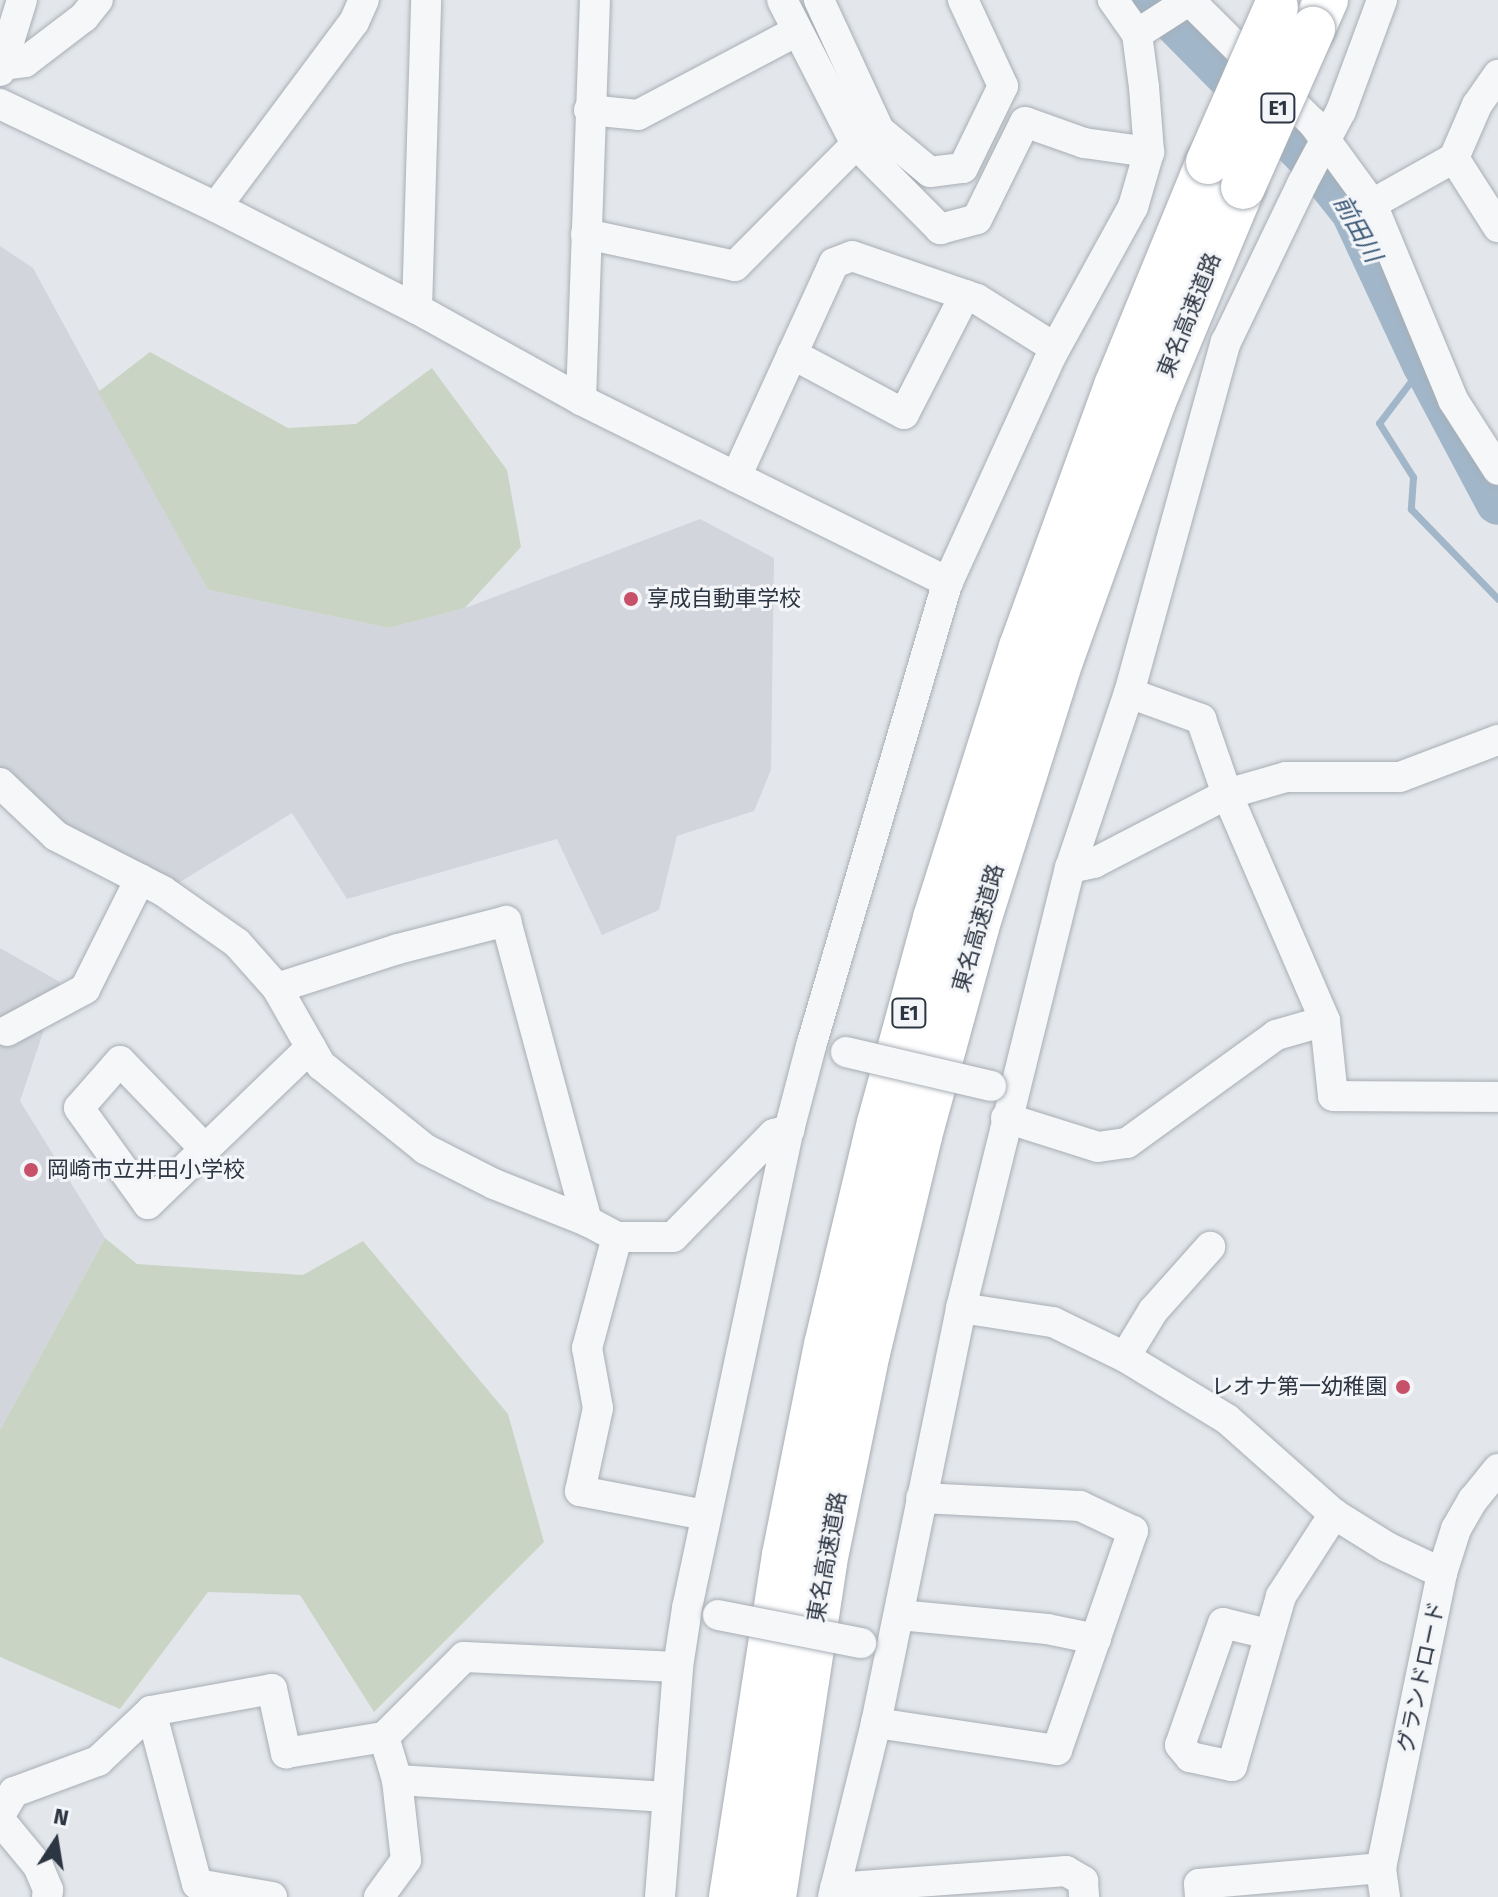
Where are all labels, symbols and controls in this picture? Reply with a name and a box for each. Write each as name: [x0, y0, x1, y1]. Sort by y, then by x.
road number: E1: [1260, 92, 1296, 124]
water label: 前田川: [1327, 191, 1387, 267]
street label: 東名高速道路: [1152, 249, 1226, 381]
place label: 享成自動車学校: [647, 586, 801, 612]
marker: 享成自動車学校: [622, 590, 640, 608]
street label: 東名高速道路: [947, 861, 1009, 995]
road number: E1: [891, 997, 927, 1029]
place label: 岡崎市立井田小学校: [47, 1157, 245, 1183]
marker: 岡崎市立井田小学校: [22, 1161, 40, 1179]
place label: レオナ第一幼稚園: [1211, 1374, 1387, 1400]
marker: レオナ第一幼稚園: [1394, 1378, 1412, 1396]
street label: 東名高速道路: [803, 1490, 851, 1624]
street label: グランドロード: [1392, 1599, 1450, 1755]
north arrow: [16, 1801, 96, 1881]
text: N: [51, 1802, 71, 1832]

